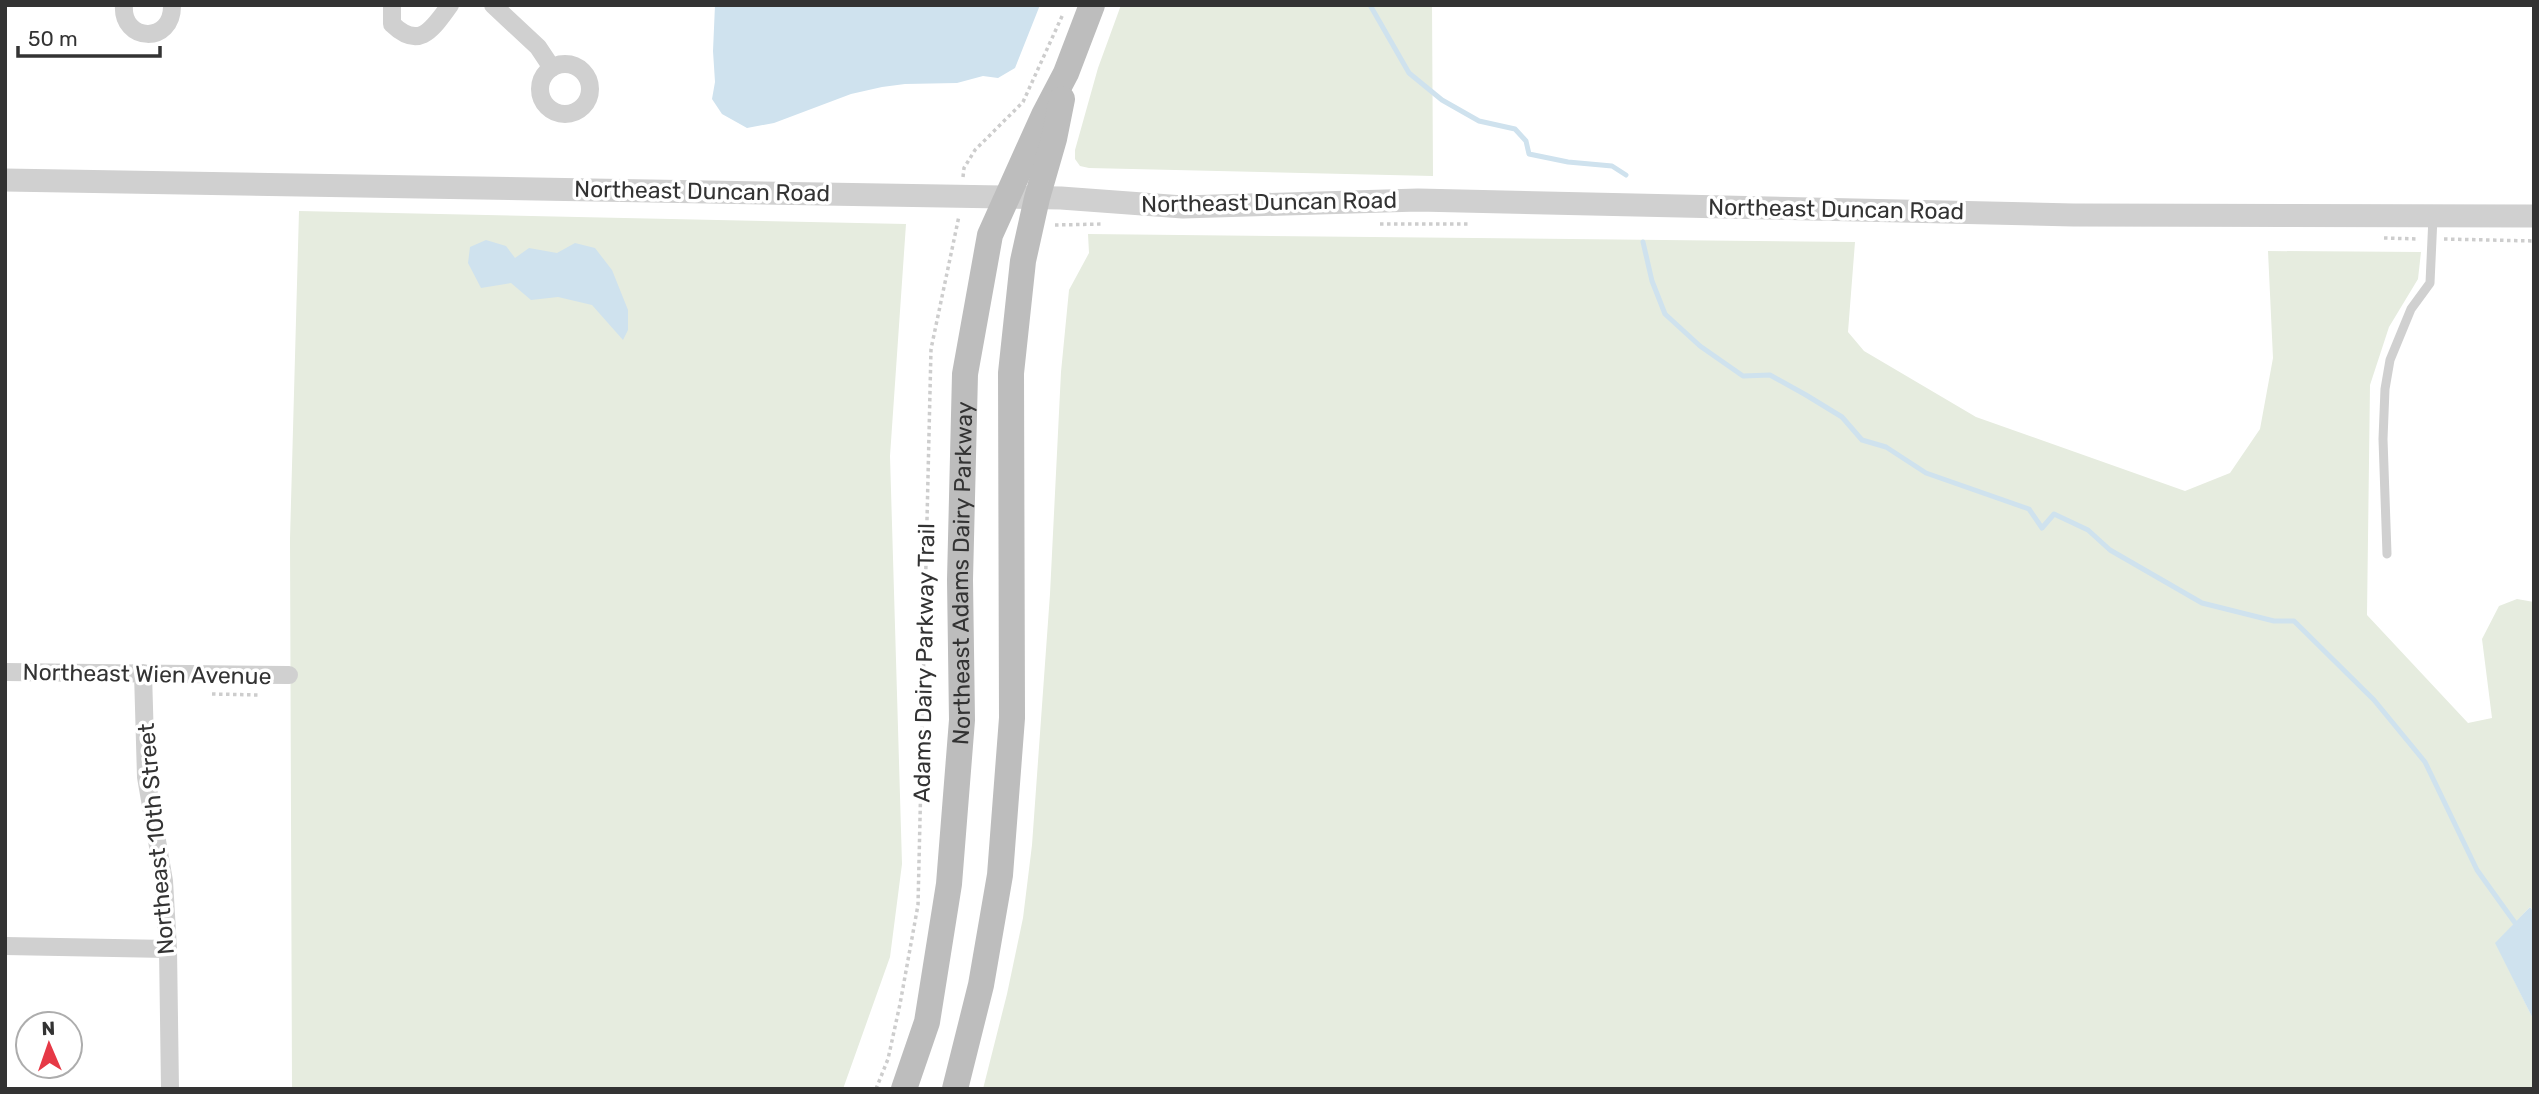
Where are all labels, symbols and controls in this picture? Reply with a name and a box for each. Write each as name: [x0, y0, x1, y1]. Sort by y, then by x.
scale bar: [18, 14, 159, 58]
text: 50 m: [28, 26, 78, 51]
street label: Northeast Duncan Road: [574, 175, 830, 207]
street label: Northeast Duncan Road: [1141, 186, 1397, 218]
street label: Northeast Duncan Road: [1708, 193, 1964, 225]
street label: Northeast Adams Dairy Parkway: [946, 401, 978, 746]
street label: Adams Dairy Parkway Trail: [908, 523, 940, 803]
street label: Northeast Wien Avenue: [22, 658, 272, 690]
street label: Northeast 10th Street: [132, 722, 180, 956]
north arrow: [14, 1010, 84, 1080]
text: N: [41, 1017, 56, 1040]

